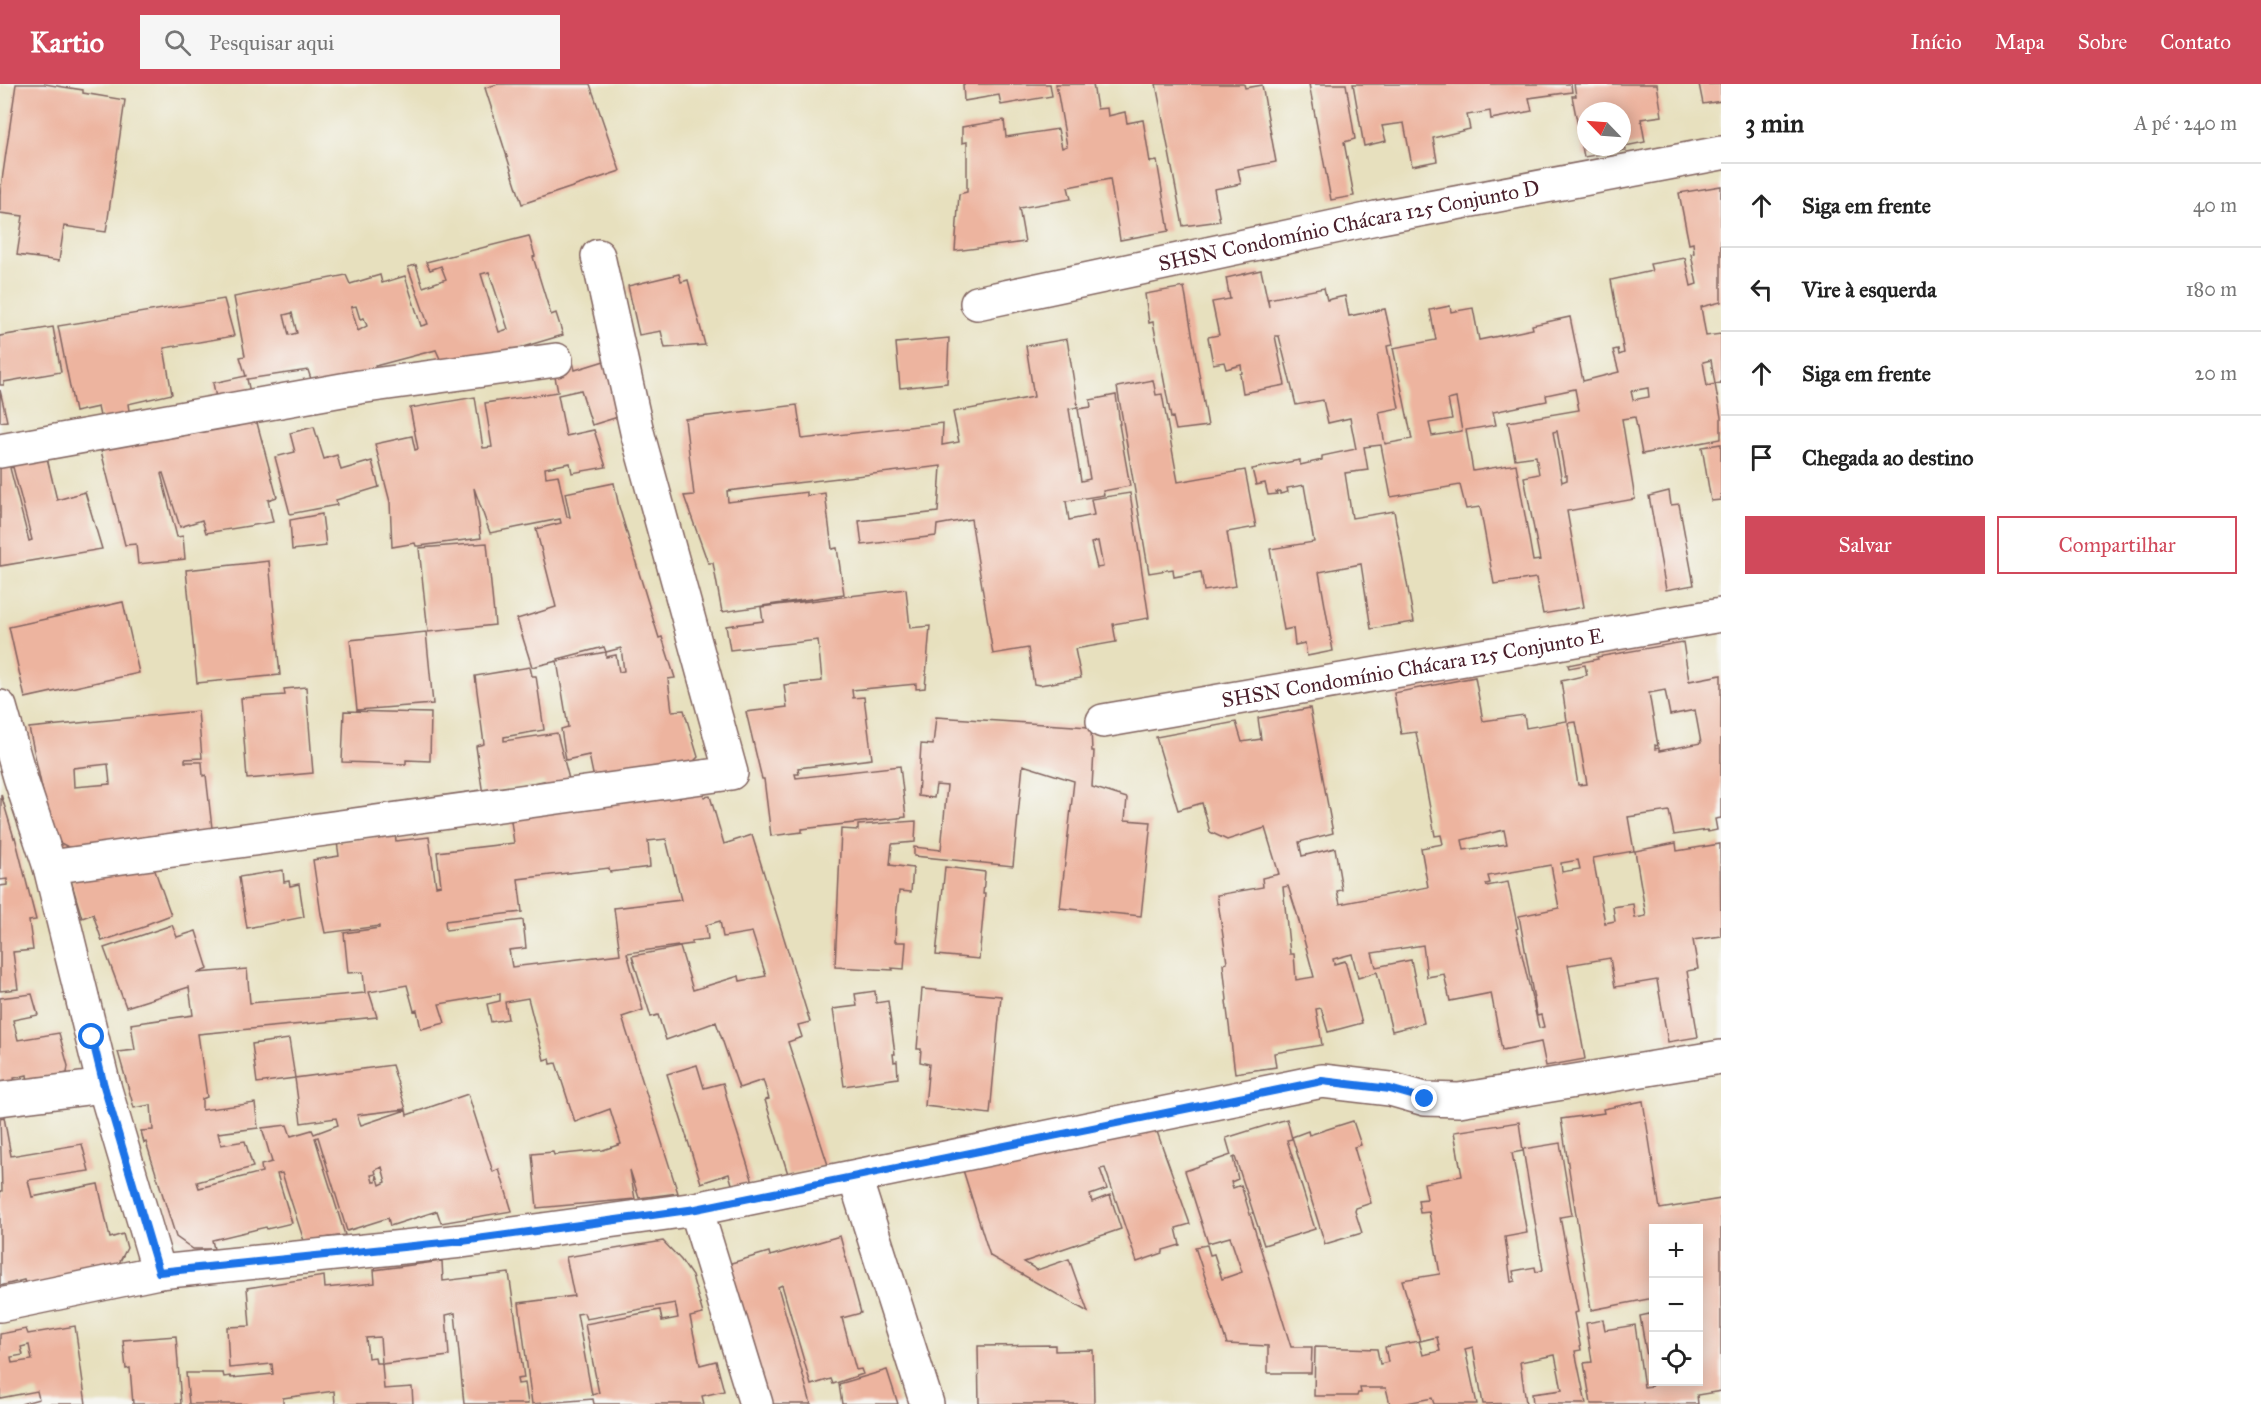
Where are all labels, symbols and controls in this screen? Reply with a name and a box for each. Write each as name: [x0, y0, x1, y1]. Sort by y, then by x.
search box: [140, 15, 560, 69]
text: Kartio: [30, 25, 104, 60]
icon: search: [161, 26, 194, 59]
text: Pesquisar aqui: [209, 29, 334, 56]
text: Início: [1911, 29, 1962, 55]
text: Mapa: [1995, 29, 2045, 55]
text: Sobre: [2078, 29, 2127, 55]
text: Contato: [2160, 29, 2231, 55]
north arrow: [1577, 102, 1631, 156]
text: 3 min: [1745, 107, 1804, 139]
text: A pé · 240 m: [2134, 111, 2237, 135]
street label: SHSN Condomínio Chácara 125 Conjunto D: [1156, 174, 1542, 277]
icon: ahead: [1745, 189, 1778, 222]
text: Siga em frente: [1802, 192, 1931, 219]
text: 40 m: [2193, 193, 2237, 217]
icon: left: [1745, 273, 1778, 306]
text: Vire à esquerda: [1802, 276, 1936, 303]
text: 180 m: [2186, 277, 2237, 301]
icon: ahead: [1745, 357, 1778, 390]
text: Siga em frente: [1802, 360, 1931, 387]
text: 20 m: [2194, 361, 2237, 385]
icon: arrive: [1745, 441, 1778, 474]
text: Chegada ao destino: [1802, 444, 1973, 471]
button: Salvar: [1745, 516, 1985, 574]
button: Compartilhar: [1997, 516, 2237, 574]
street label: SHSN Condomínio Chácara 125 Conjunto E: [1220, 622, 1605, 713]
route start: [78, 1023, 104, 1049]
route end: [1411, 1085, 1437, 1111]
map controls: [1649, 1224, 1703, 1386]
button: +: [1649, 1224, 1703, 1278]
button: −: [1649, 1278, 1703, 1332]
button: locate: [1649, 1332, 1703, 1386]

